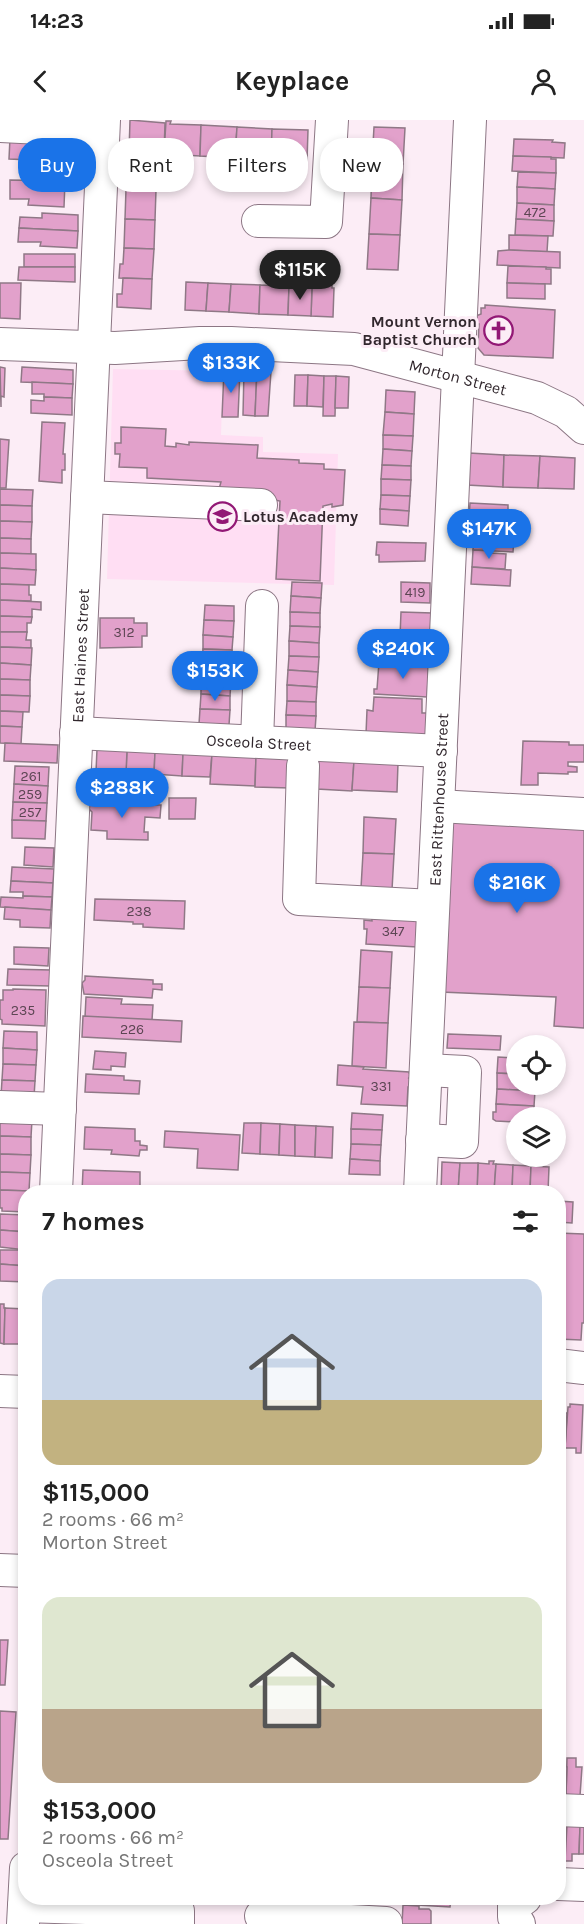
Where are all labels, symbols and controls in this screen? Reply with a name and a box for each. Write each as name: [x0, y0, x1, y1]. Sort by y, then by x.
text: 14:23: [30, 8, 84, 34]
icon: back: [24, 65, 57, 98]
text: Keyplace: [235, 65, 349, 97]
icon: person: [527, 65, 560, 98]
chip: Buy: [18, 138, 96, 192]
chip: Rent: [108, 138, 194, 192]
chip: Filters: [206, 138, 308, 192]
chip: New: [320, 138, 403, 192]
house number: 472: [524, 204, 546, 221]
pin: $115K: [258, 250, 342, 301]
text: $115K: [274, 258, 326, 281]
place label: Mount Vernon Baptist Church: [362, 312, 477, 349]
church icon: Mount Vernon Baptist Church: [482, 314, 514, 346]
pin: $133K: [189, 343, 273, 394]
text: $133K: [202, 351, 260, 374]
street label: Morton Street: [407, 355, 509, 399]
school or university icon: Lotus Academy: [206, 500, 238, 532]
place label: Lotus Academy: [243, 507, 358, 526]
pin: $147K: [447, 509, 531, 560]
text: $147K: [461, 517, 517, 540]
house number: 419: [405, 584, 425, 601]
street label: East Haines Street: [68, 588, 93, 723]
house number: 312: [113, 624, 135, 641]
pin: $240K: [361, 629, 445, 680]
text: $240K: [371, 637, 435, 660]
pin: $153K: [173, 651, 257, 702]
text: $153K: [186, 659, 244, 682]
street label: East Rittenhouse Street: [425, 713, 452, 886]
street label: Osceola Street: [206, 730, 312, 754]
house number: 261: [21, 768, 41, 785]
pin: $288K: [80, 768, 164, 819]
text: $288K: [90, 776, 154, 799]
house number: 259: [18, 786, 42, 803]
house number: 257: [19, 804, 42, 821]
pin: $216K: [475, 863, 559, 914]
text: $216K: [488, 871, 546, 894]
house number: 238: [127, 903, 151, 920]
house number: 347: [382, 923, 405, 940]
house number: 235: [11, 1002, 35, 1019]
house number: 226: [120, 1021, 144, 1038]
map controls: [506, 1035, 566, 1167]
button: locate: [506, 1035, 566, 1095]
house number: 331: [370, 1078, 392, 1095]
button: layers: [506, 1107, 566, 1167]
icon: filters: [509, 1205, 542, 1238]
text: 7 homes: [42, 1206, 145, 1237]
icon: home: [238, 1318, 346, 1426]
text: $115,000: [42, 1477, 150, 1508]
text: 2 rooms · 66 m²: [42, 1508, 184, 1531]
text: Morton Street: [42, 1531, 167, 1554]
icon: home: [238, 1636, 346, 1744]
text: $153,000: [42, 1795, 156, 1826]
text: 2 rooms · 66 m²: [42, 1826, 184, 1849]
text: Osceola Street: [42, 1849, 173, 1872]

